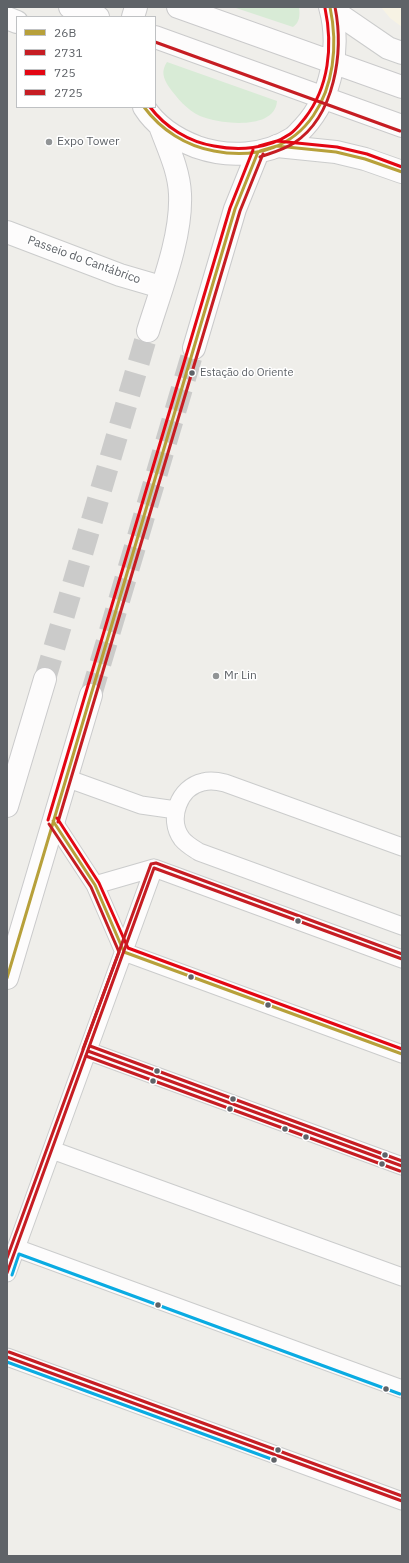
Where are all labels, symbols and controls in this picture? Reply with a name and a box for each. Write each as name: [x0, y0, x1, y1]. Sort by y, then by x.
legend: [16, 16, 156, 108]
text: 26B: [54, 25, 76, 40]
text: 2731: [54, 45, 83, 60]
text: 725: [54, 65, 76, 80]
text: 2725: [54, 85, 83, 100]
place label: Expo Tower: [57, 135, 119, 149]
marker: Expo Tower: [44, 137, 54, 147]
street label: Passeio do Cantábrico: [26, 233, 142, 287]
place label: Estação do Oriente: [200, 366, 293, 380]
marker: Estação do Oriente: [187, 368, 197, 378]
place label: Mr Lin: [224, 669, 257, 683]
marker: Mr Lin: [211, 671, 221, 681]
unlabelled marker: [293, 916, 303, 926]
unlabelled marker: [186, 972, 196, 982]
unlabelled marker: [263, 1000, 273, 1010]
unlabelled marker: [152, 1066, 162, 1076]
unlabelled marker: [148, 1076, 158, 1086]
unlabelled marker: [228, 1094, 238, 1104]
unlabelled marker: [225, 1104, 235, 1114]
unlabelled marker: [280, 1124, 290, 1134]
unlabelled marker: [301, 1132, 311, 1142]
unlabelled marker: [380, 1150, 390, 1160]
unlabelled marker: [377, 1159, 387, 1169]
unlabelled marker: [153, 1300, 163, 1310]
unlabelled marker: [381, 1384, 391, 1394]
unlabelled marker: [273, 1445, 283, 1455]
unlabelled marker: [269, 1455, 279, 1465]

